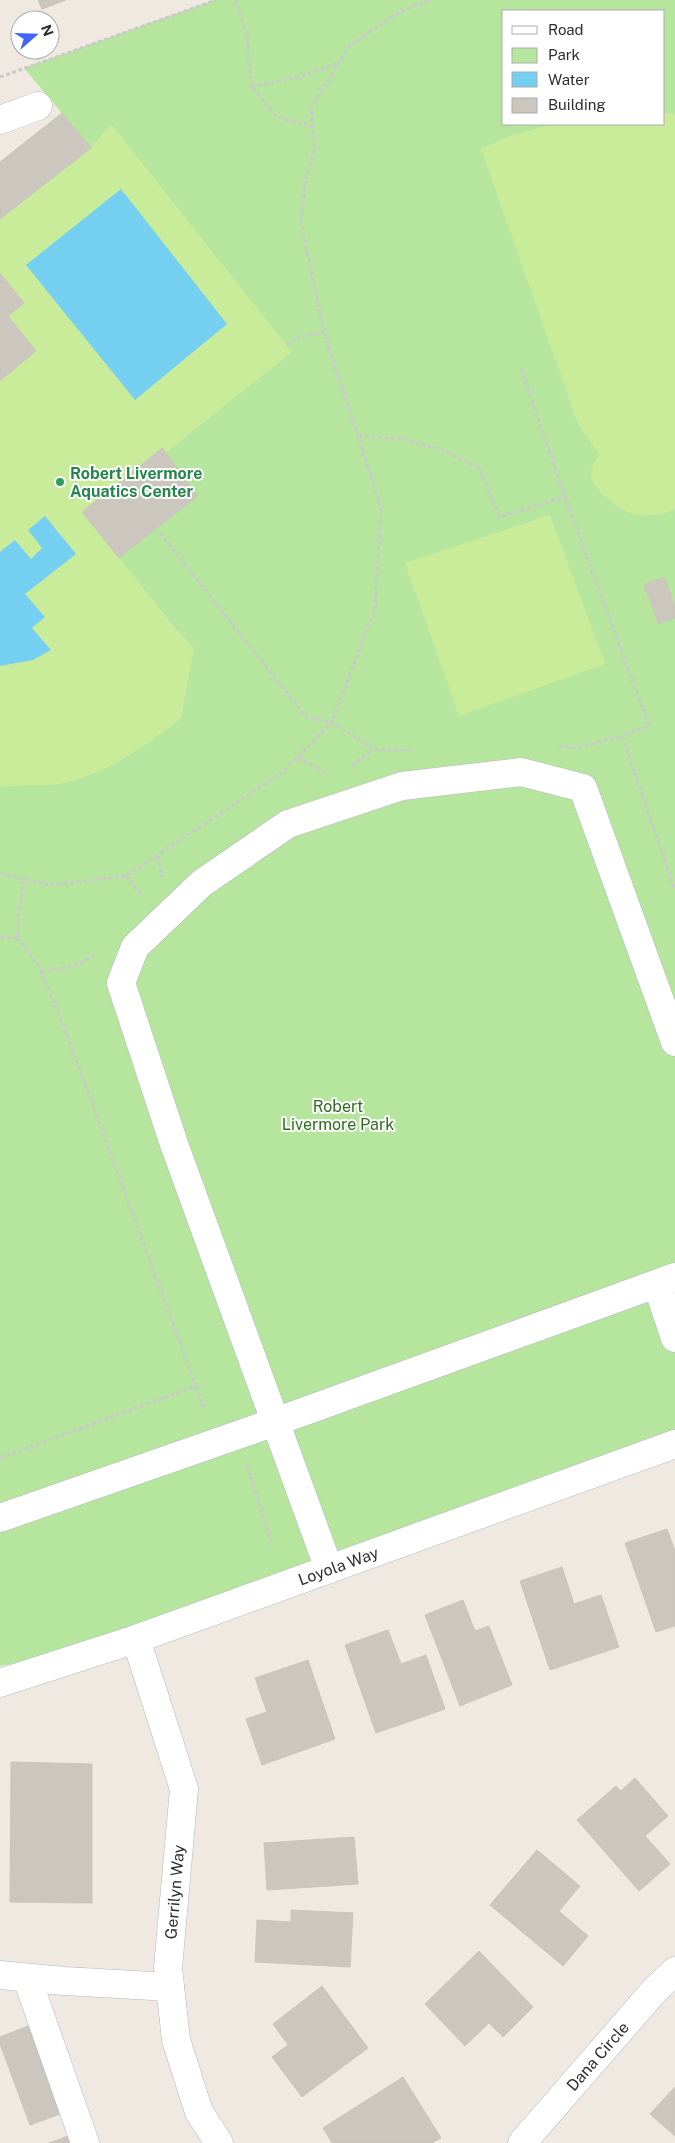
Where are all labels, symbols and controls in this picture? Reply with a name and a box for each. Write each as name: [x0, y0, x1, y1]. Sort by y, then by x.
north arrow: [10, 10, 60, 60]
legend: [502, 10, 665, 125]
text: Road: [548, 21, 584, 38]
text: N: [38, 23, 57, 38]
text: Park: [548, 46, 580, 63]
text: Water: [548, 71, 590, 88]
text: Building: [548, 96, 606, 113]
place label: Robert Livermore Aquatics Center: [70, 464, 203, 501]
marker: Robert Livermore Aquatics Center: [54, 476, 66, 488]
park label: Robert Livermore Park: [282, 1097, 394, 1134]
street label: Loyola Way: [295, 1542, 381, 1589]
street label: Gerrilyn Way: [161, 1843, 189, 1940]
street label: Dana Circle: [562, 2018, 633, 2095]

